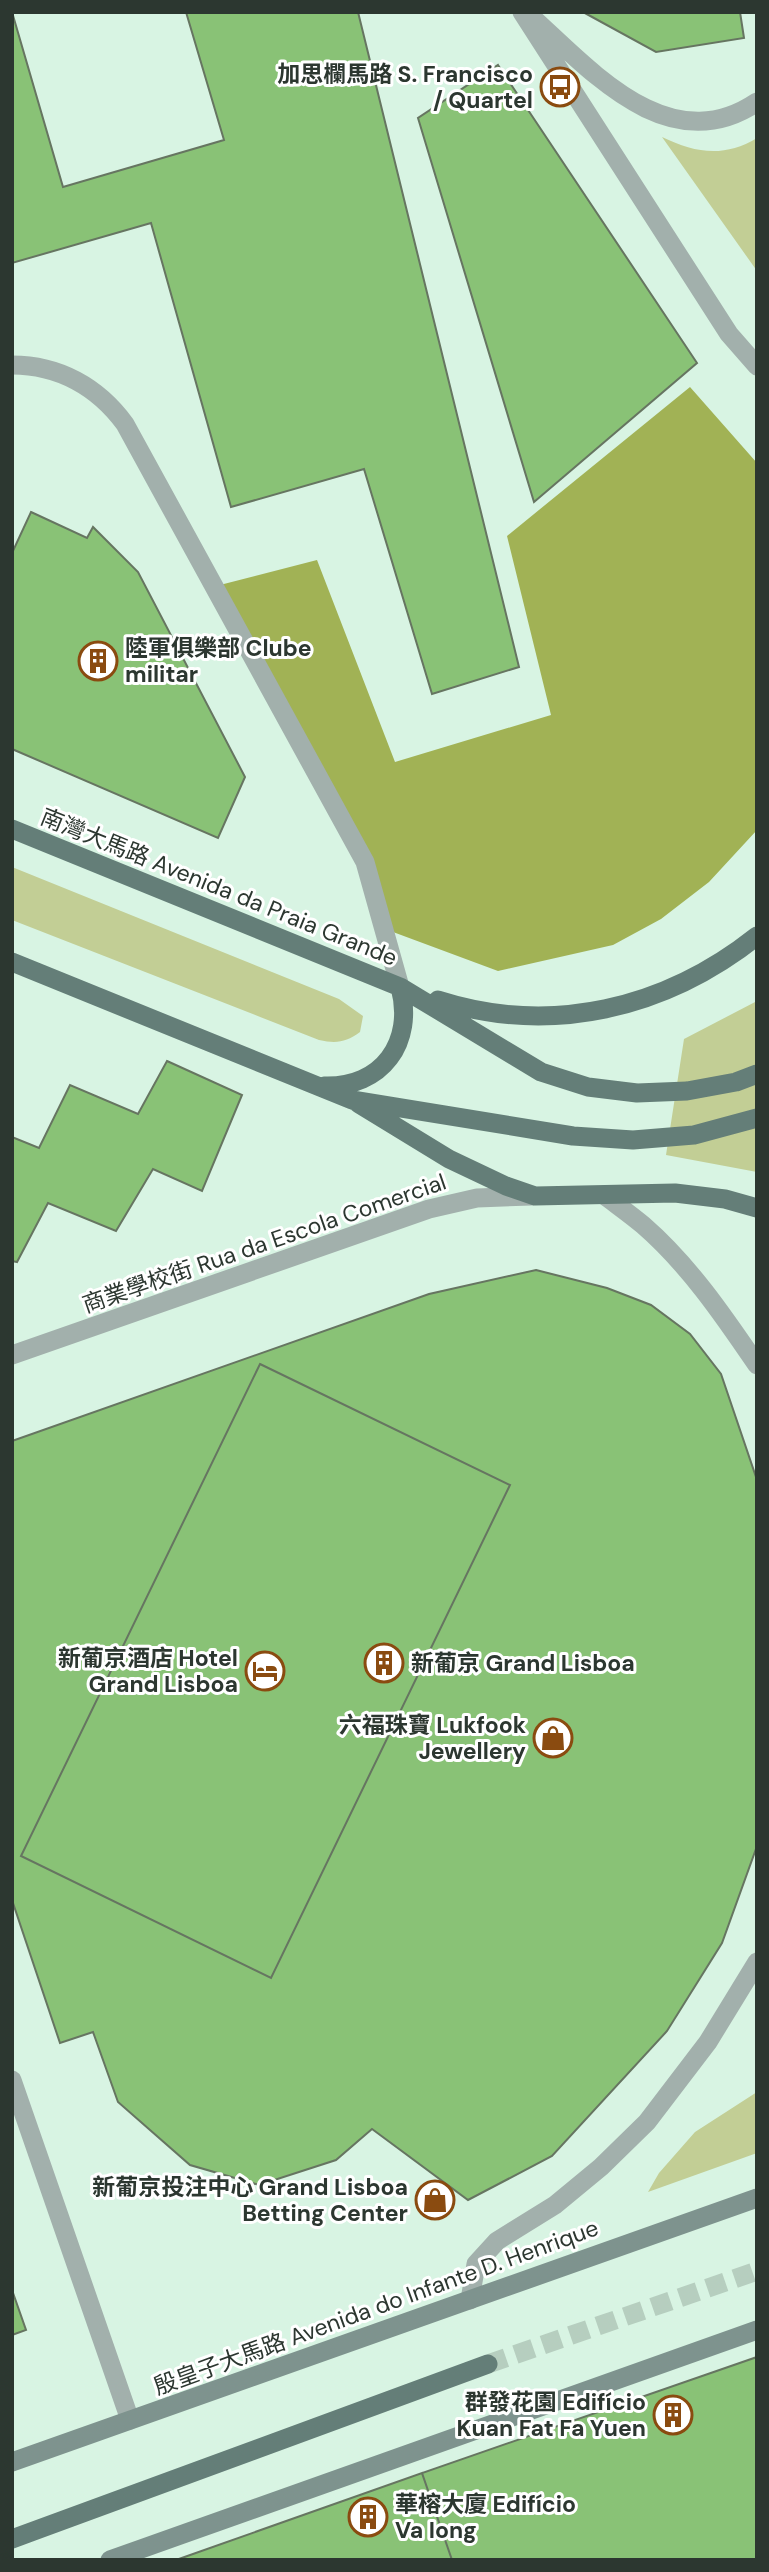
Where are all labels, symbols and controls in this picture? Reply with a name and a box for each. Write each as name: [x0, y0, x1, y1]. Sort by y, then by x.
place label: 加思欄馬路 S. Francisco / Quartel: [277, 59, 533, 115]
bus stop icon: 加思欄馬路 S. Francisco / Quartel: [539, 66, 581, 108]
place label: 陸軍俱樂部 Clube militar: [125, 633, 312, 689]
building icon: 陸軍俱樂部 Clube militar: [77, 640, 119, 682]
street label: 南灣大馬路 Avenida da Praia Grande: [36, 801, 402, 973]
street label: 商業學校街 Rua da Escola Comercial: [78, 1167, 450, 1319]
building icon: 新葡京 Grand Lisboa: [363, 1642, 405, 1684]
place label: 新葡京酒店 Hotel Grand Lisboa: [58, 1643, 238, 1699]
place label: 新葡京 Grand Lisboa: [411, 1648, 635, 1678]
hotel icon: 新葡京酒店 Hotel Grand Lisboa: [244, 1650, 286, 1692]
place label: 六福珠寶 Lukfook Jewellery: [339, 1710, 526, 1766]
shop icon: 六福珠寶 Lukfook Jewellery: [532, 1717, 574, 1759]
place label: 新葡京投注中心 Grand Lisboa Betting Center: [92, 2172, 408, 2228]
shop icon: 新葡京投注中心 Grand Lisboa Betting Center: [414, 2179, 456, 2221]
street label: 殷皇子大馬路 Avenida do Infante D. Henrique: [150, 2212, 602, 2402]
place label: 群發花園 Edifício Kuan Fat Fa Yuen: [457, 2387, 646, 2443]
building icon: 群發花園 Edifício Kuan Fat Fa Yuen: [652, 2394, 694, 2436]
place label: 華榕大廈 Edifício Va Iong: [395, 2489, 576, 2545]
building icon: 華榕大廈 Edifício Va Iong: [347, 2496, 389, 2538]

